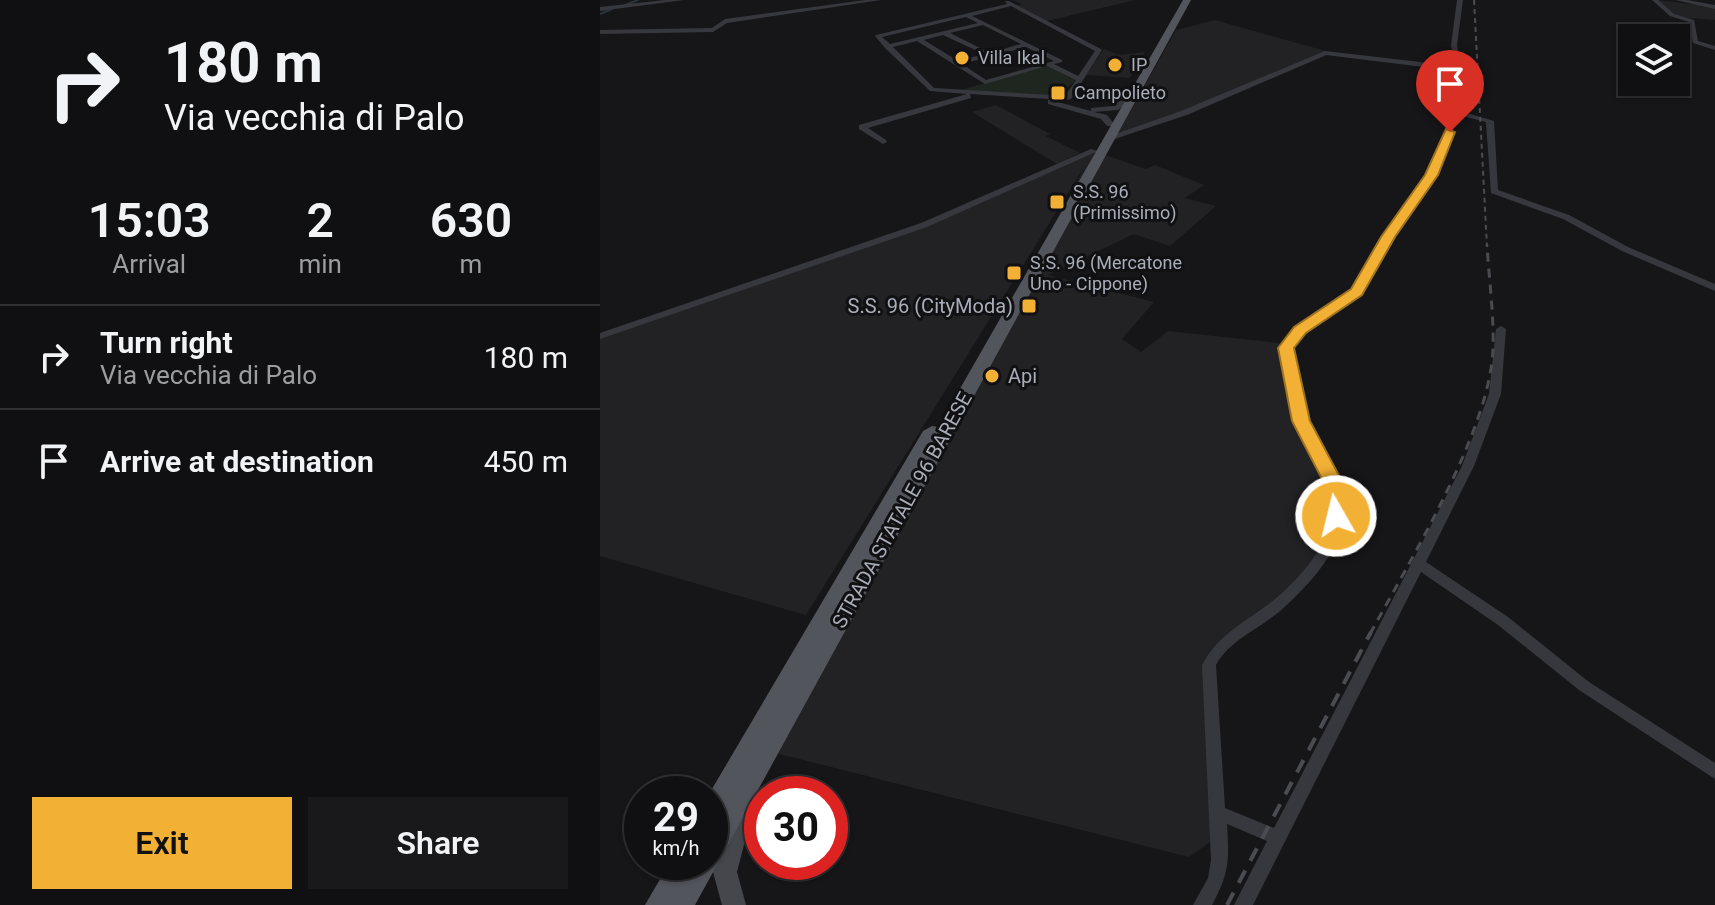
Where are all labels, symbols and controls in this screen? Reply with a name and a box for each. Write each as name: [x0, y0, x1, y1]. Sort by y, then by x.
map controls: [1618, 24, 1690, 96]
button: layers: [1618, 24, 1690, 96]
text: 180 m: [164, 30, 323, 96]
icon: right: [32, 32, 136, 136]
place label: Villa Ikal: [978, 47, 1045, 68]
marker: Villa Ikal: [953, 49, 971, 67]
pin: [1416, 50, 1484, 132]
place label: IP: [1131, 54, 1147, 75]
marker: IP: [1106, 56, 1124, 74]
icon: arrive: [1428, 62, 1472, 106]
place label: Campolieto: [1074, 82, 1166, 103]
marker: Campolieto: [1049, 84, 1067, 102]
text: Via vecchia di Palo: [164, 97, 465, 139]
place label: S.S. 96 (Primissimo): [1073, 181, 1176, 224]
text: 15:03: [88, 192, 211, 249]
text: 2: [307, 192, 334, 249]
text: 630: [430, 192, 512, 249]
marker: S.S. 96 (Primissimo): [1048, 193, 1066, 211]
text: Arrival: [112, 249, 186, 279]
text: min: [298, 249, 342, 279]
text: m: [460, 249, 482, 279]
place label: S.S. 96 (Mercatone Uno - Cippone): [1030, 252, 1182, 295]
marker: S.S. 96 (Mercatone Uno - Cippone): [1005, 264, 1023, 282]
place label: S.S. 96 (CityModa): [848, 294, 1013, 318]
marker: S.S. 96 (CityModa): [1020, 297, 1038, 315]
text: Turn right: [100, 325, 233, 360]
icon: right: [32, 335, 76, 379]
text: 180 m: [484, 340, 568, 375]
text: Via vecchia di Palo: [100, 360, 317, 390]
place label: Api: [1008, 364, 1037, 388]
marker: Api: [983, 367, 1001, 385]
street label: STRADA STATALE 96 BARESE: [827, 388, 977, 632]
icon: arrive: [32, 439, 76, 483]
text: Arrive at destination: [100, 444, 374, 479]
text: 450 m: [484, 444, 568, 479]
position arrow: [1294, 474, 1378, 558]
speed limit sign: 30: [744, 776, 848, 880]
text: 29: [653, 794, 699, 841]
button: Exit: [32, 797, 292, 889]
button: Share: [308, 797, 568, 889]
text: km/h: [653, 836, 699, 860]

